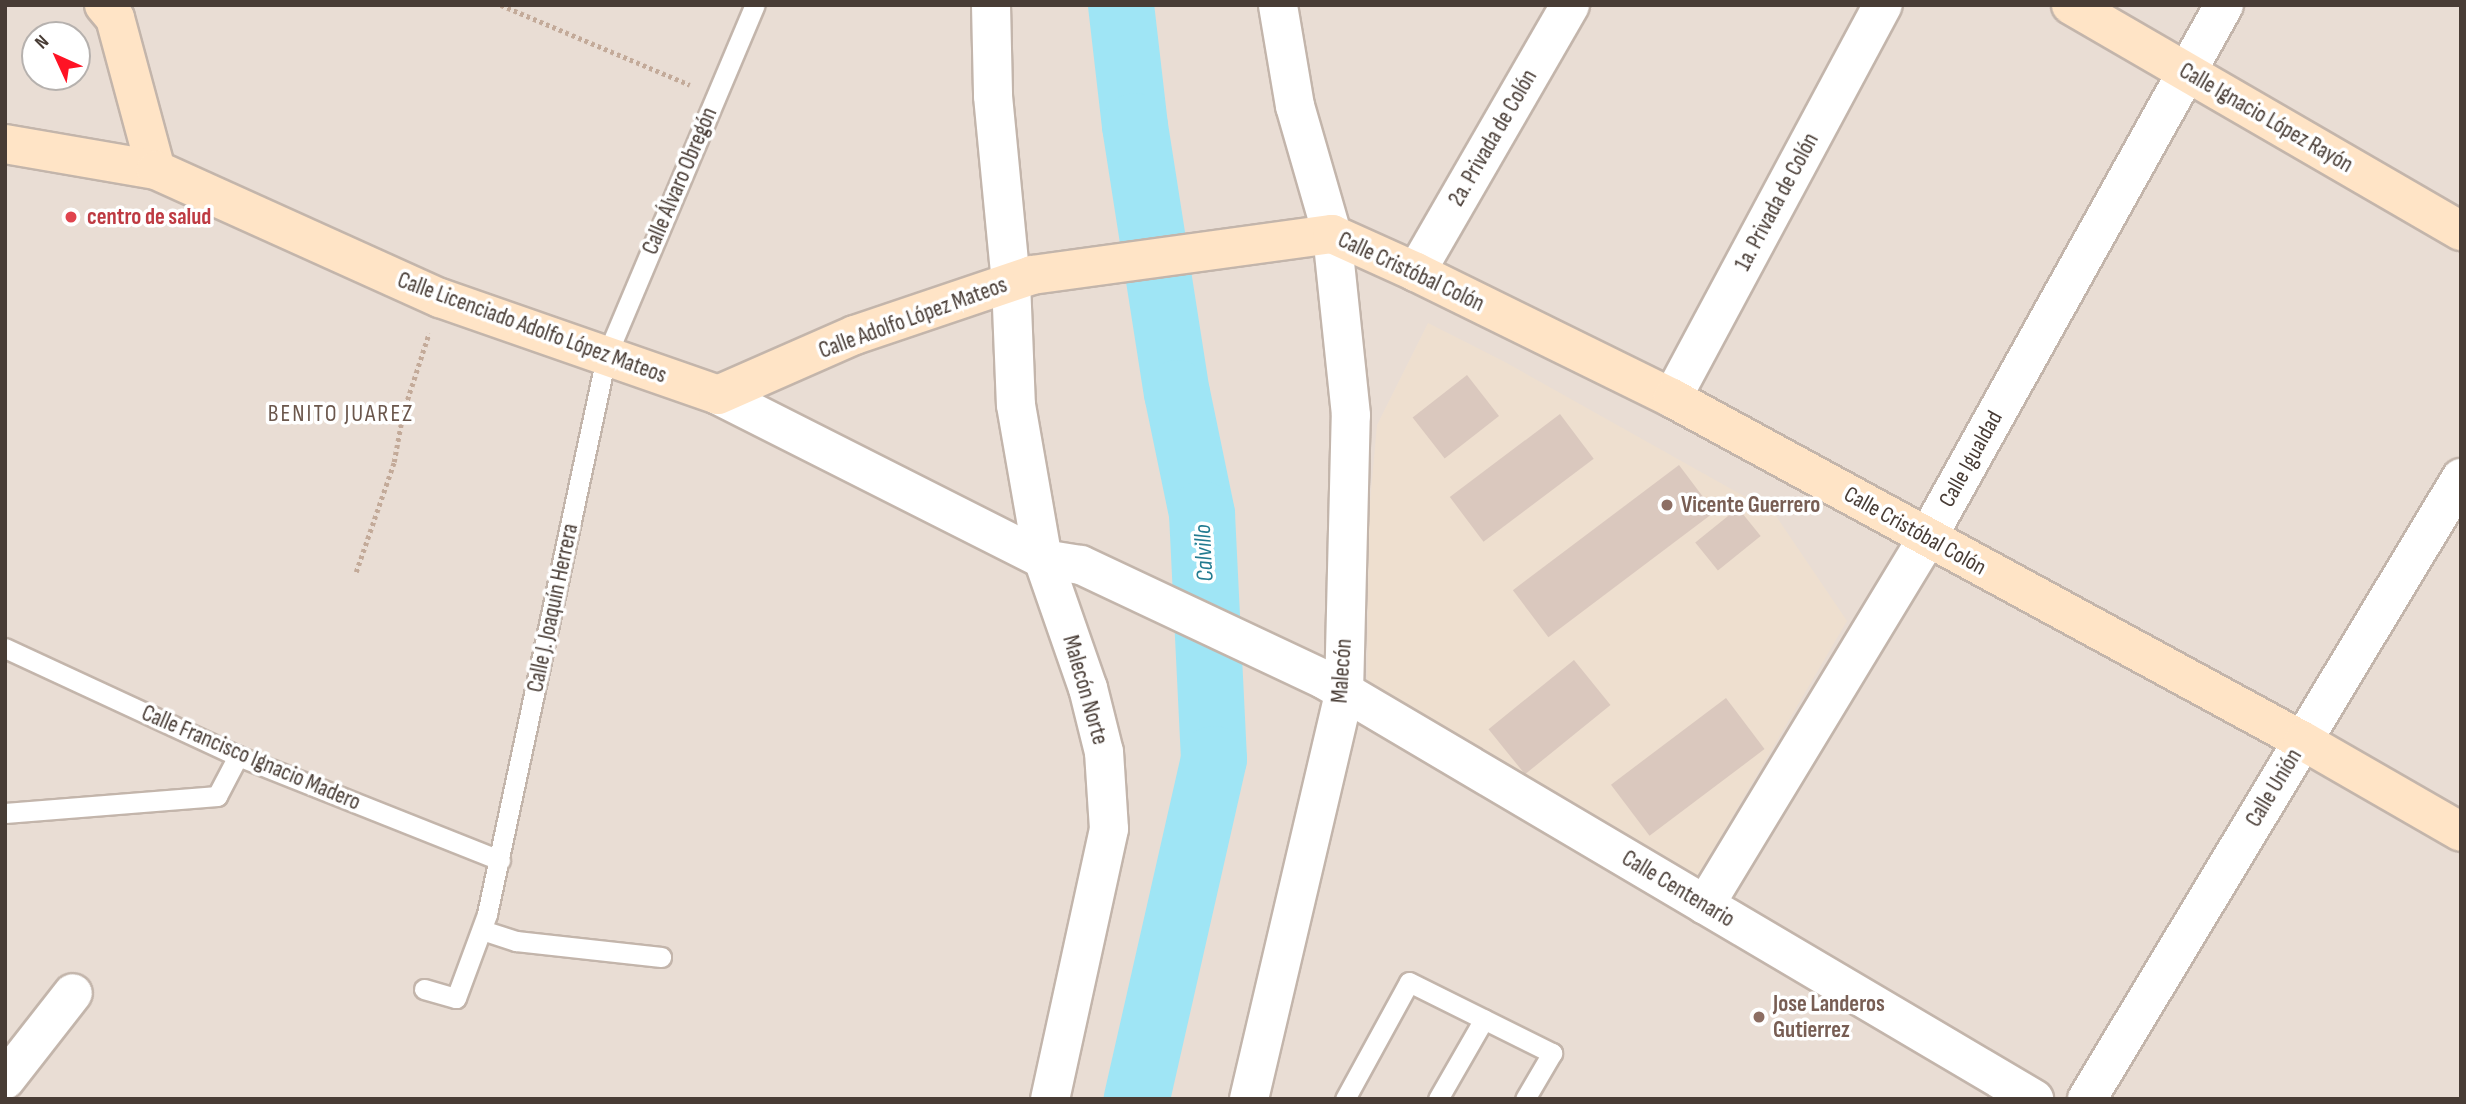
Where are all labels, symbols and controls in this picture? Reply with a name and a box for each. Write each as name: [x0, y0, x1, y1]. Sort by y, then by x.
north arrow: [21, 21, 91, 91]
text: N: [30, 30, 54, 54]
street label: Calle Ignacio López Rayón: [2174, 57, 2358, 179]
street label: 2a. Privada de Colón: [1443, 65, 1543, 211]
street label: Calle Álvaro Obregón: [637, 103, 723, 259]
street label: 1a. Privada de Colón: [1729, 128, 1825, 276]
place label: centro de salud: [87, 203, 211, 231]
marker: centro de salud: [61, 207, 81, 227]
street label: Calle Cristóbal Colón: [1334, 226, 1488, 318]
street label: Calle Licenciado Adolfo López Mateos: [394, 266, 670, 390]
street label: Calle Adolfo López Mateos: [815, 271, 1011, 365]
district label: BENITO JUAREZ: [269, 400, 413, 428]
street label: Calle Igualdad: [1933, 406, 2009, 512]
street label: Calle Cristóbal Colón: [1839, 481, 1991, 581]
place label: Vicente Guerrero: [1681, 491, 1820, 519]
marker: Vicente Guerrero: [1659, 497, 1675, 513]
street label: Calle J. Joaquín Herrera: [522, 521, 584, 695]
water label: Calvillo: [1188, 524, 1220, 582]
street label: Malecón Norte: [1056, 632, 1114, 748]
street label: Malecón: [1326, 638, 1358, 704]
street label: Calle Francisco Ignacio Madero: [137, 699, 365, 817]
street label: Calle Unión: [2240, 744, 2308, 832]
street label: Calle Centenario: [1617, 845, 1739, 933]
place label: Jose Landeros Gutierrez: [1773, 990, 1885, 1044]
marker: Jose Landeros Gutierrez: [1751, 1009, 1767, 1025]

